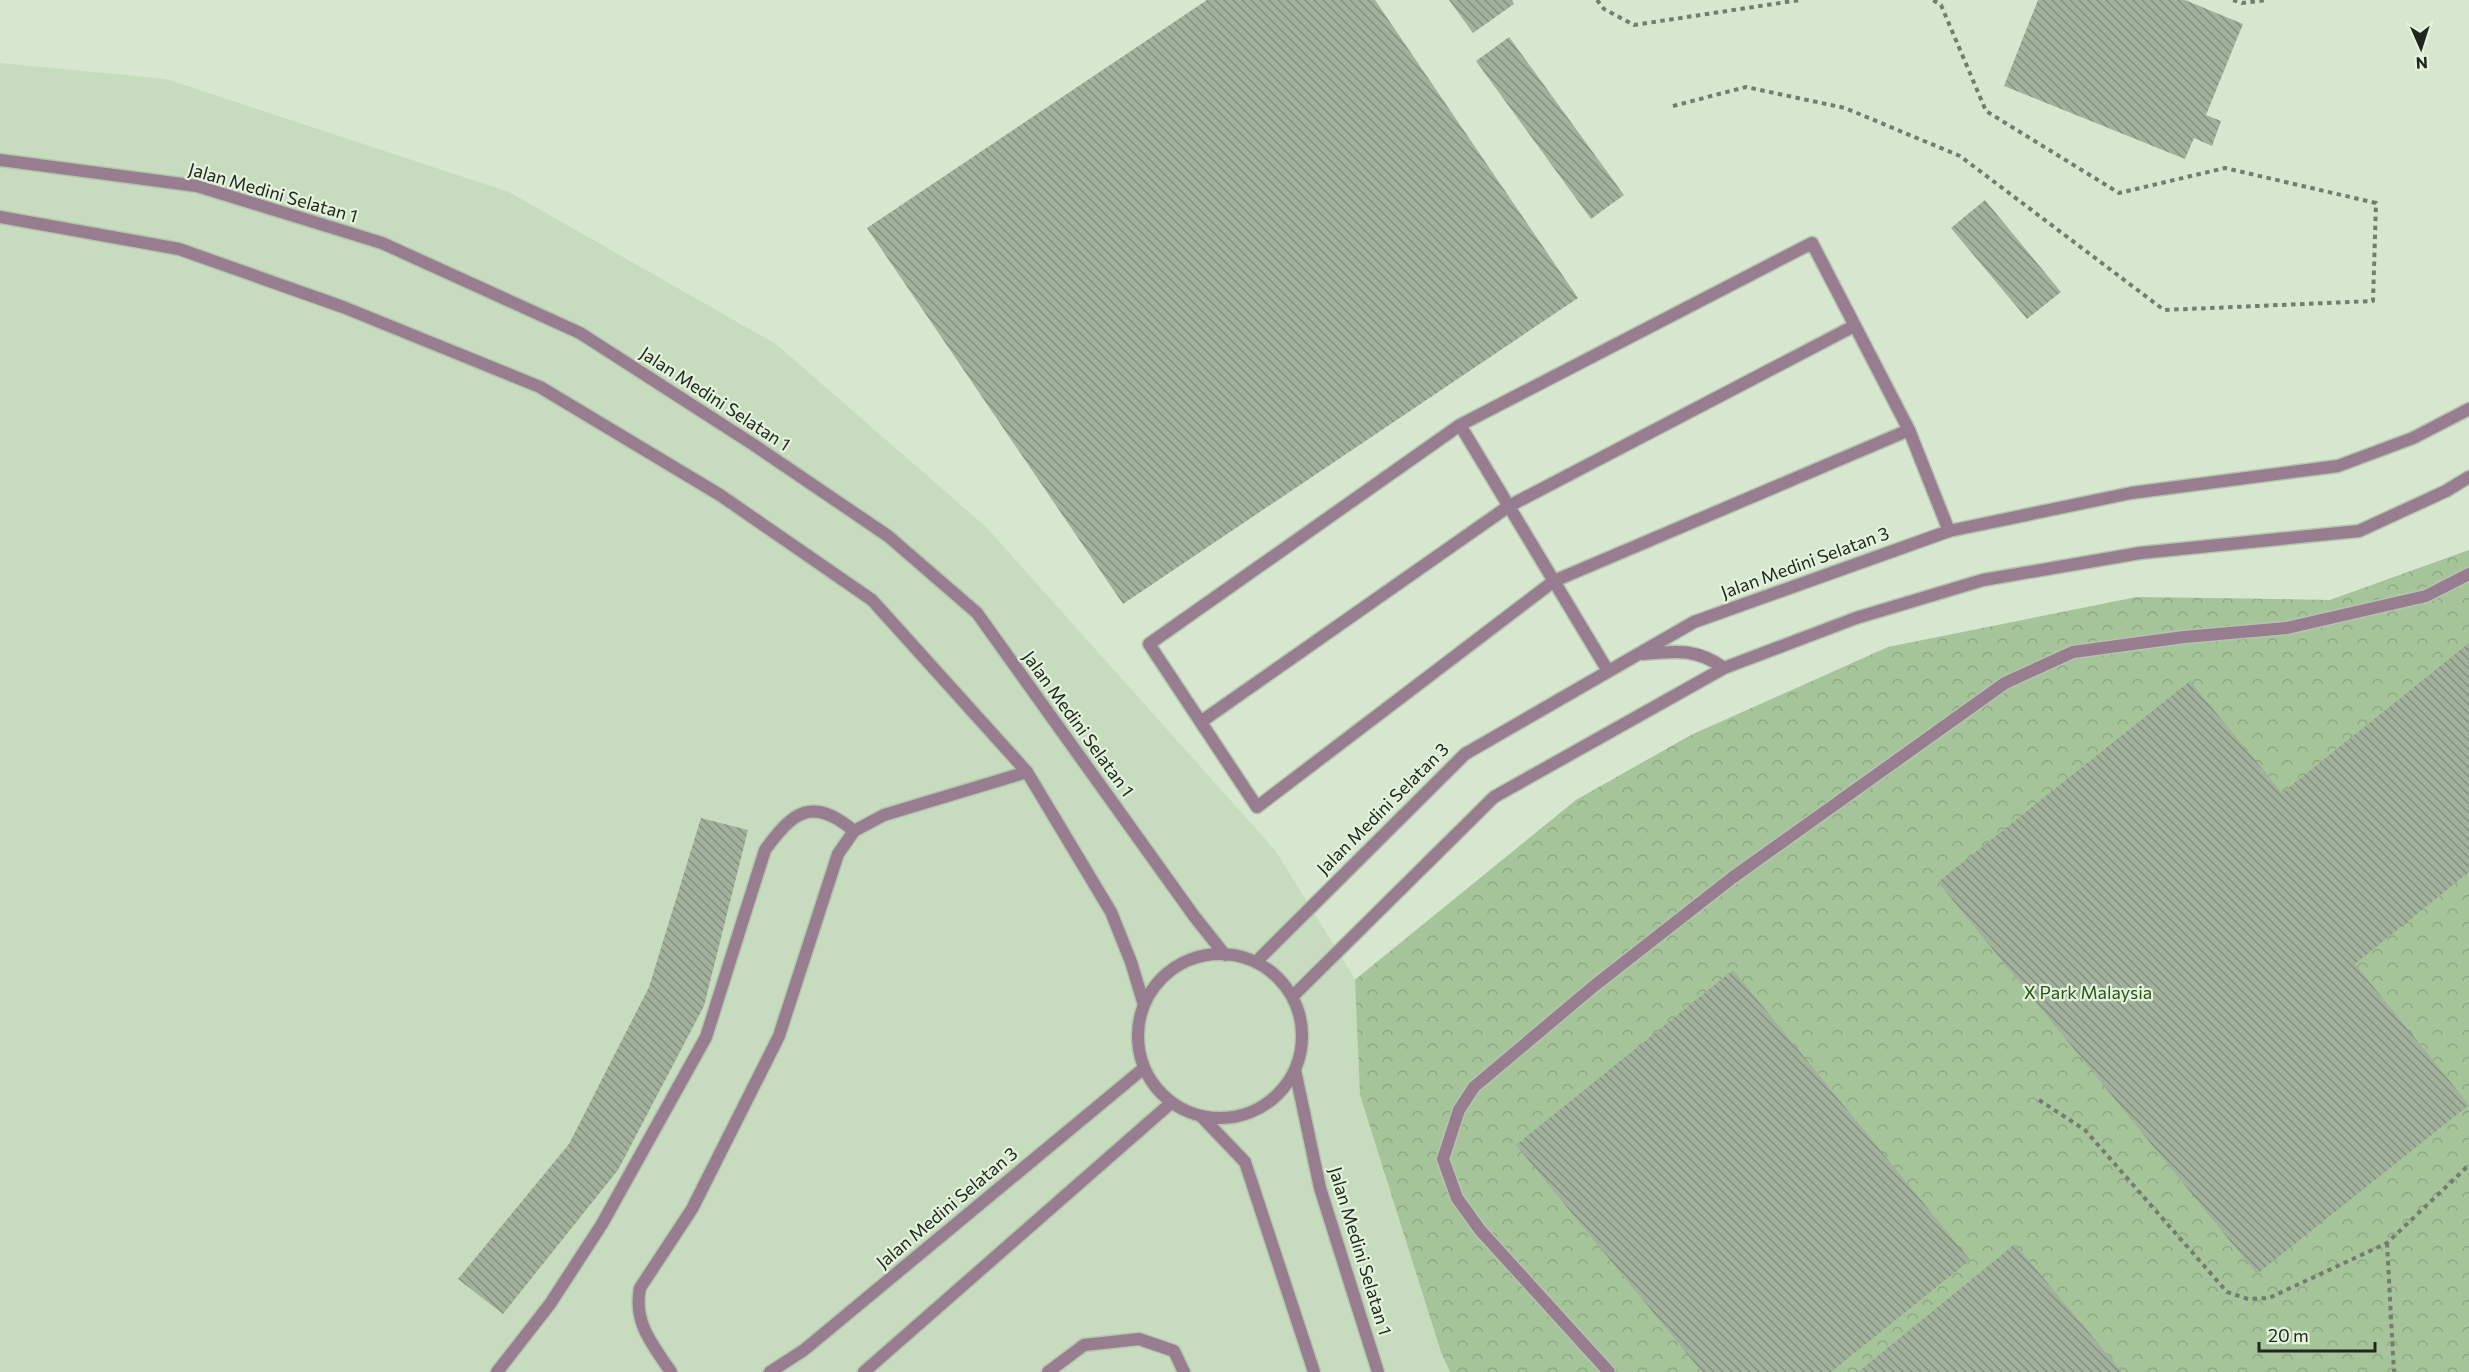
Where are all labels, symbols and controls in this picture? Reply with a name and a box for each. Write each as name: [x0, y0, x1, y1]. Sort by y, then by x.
north arrow: [2391, 18, 2451, 78]
text: N: [2415, 54, 2428, 73]
street label: Jalan Medini Selatan 1: [186, 157, 360, 227]
street label: Jalan Medini Selatan 1: [636, 341, 795, 455]
street label: Jalan Medini Selatan 3: [1718, 521, 1892, 603]
street label: Jalan Medini Selatan 1: [1019, 646, 1139, 801]
street label: Jalan Medini Selatan 3: [1312, 738, 1453, 879]
park label: X Park Malaysia: [2024, 981, 2152, 1003]
street label: Jalan Medini Selatan 3: [871, 1142, 1021, 1273]
street label: Jalan Medini Selatan 1: [1325, 1164, 1397, 1337]
scale bar: [2259, 1315, 2374, 1353]
text: 20 m: [2268, 1324, 2309, 1346]

